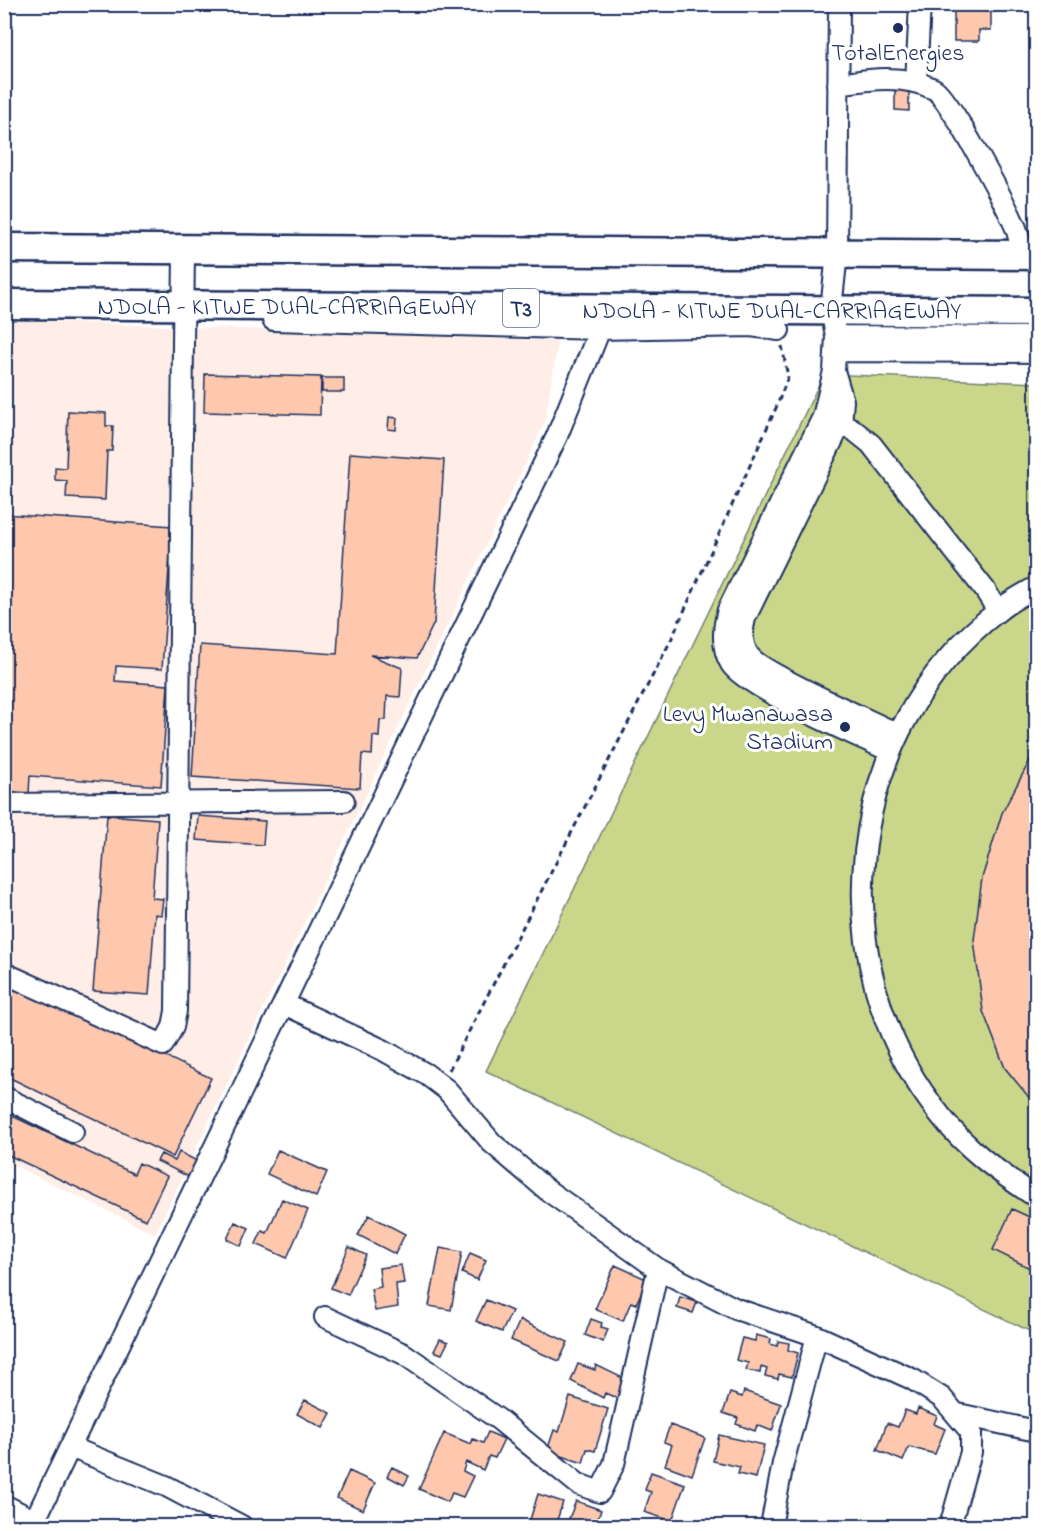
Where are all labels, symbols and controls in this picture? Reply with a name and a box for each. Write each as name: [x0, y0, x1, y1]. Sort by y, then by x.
marker: TotalEnergies: [891, 21, 905, 35]
place label: TotalEnergies: [832, 37, 964, 72]
road number: T3: [503, 289, 539, 327]
street label: NDOLA - KITWE DUAL-CARRIAGEWAY: [98, 291, 476, 326]
street label: NDOLA - KITWE DUAL-CARRIAGEWAY: [583, 295, 961, 330]
place label: Levy Mwanawasa Stadium: [663, 698, 833, 761]
marker: Levy Mwanawasa Stadium: [838, 720, 852, 734]

